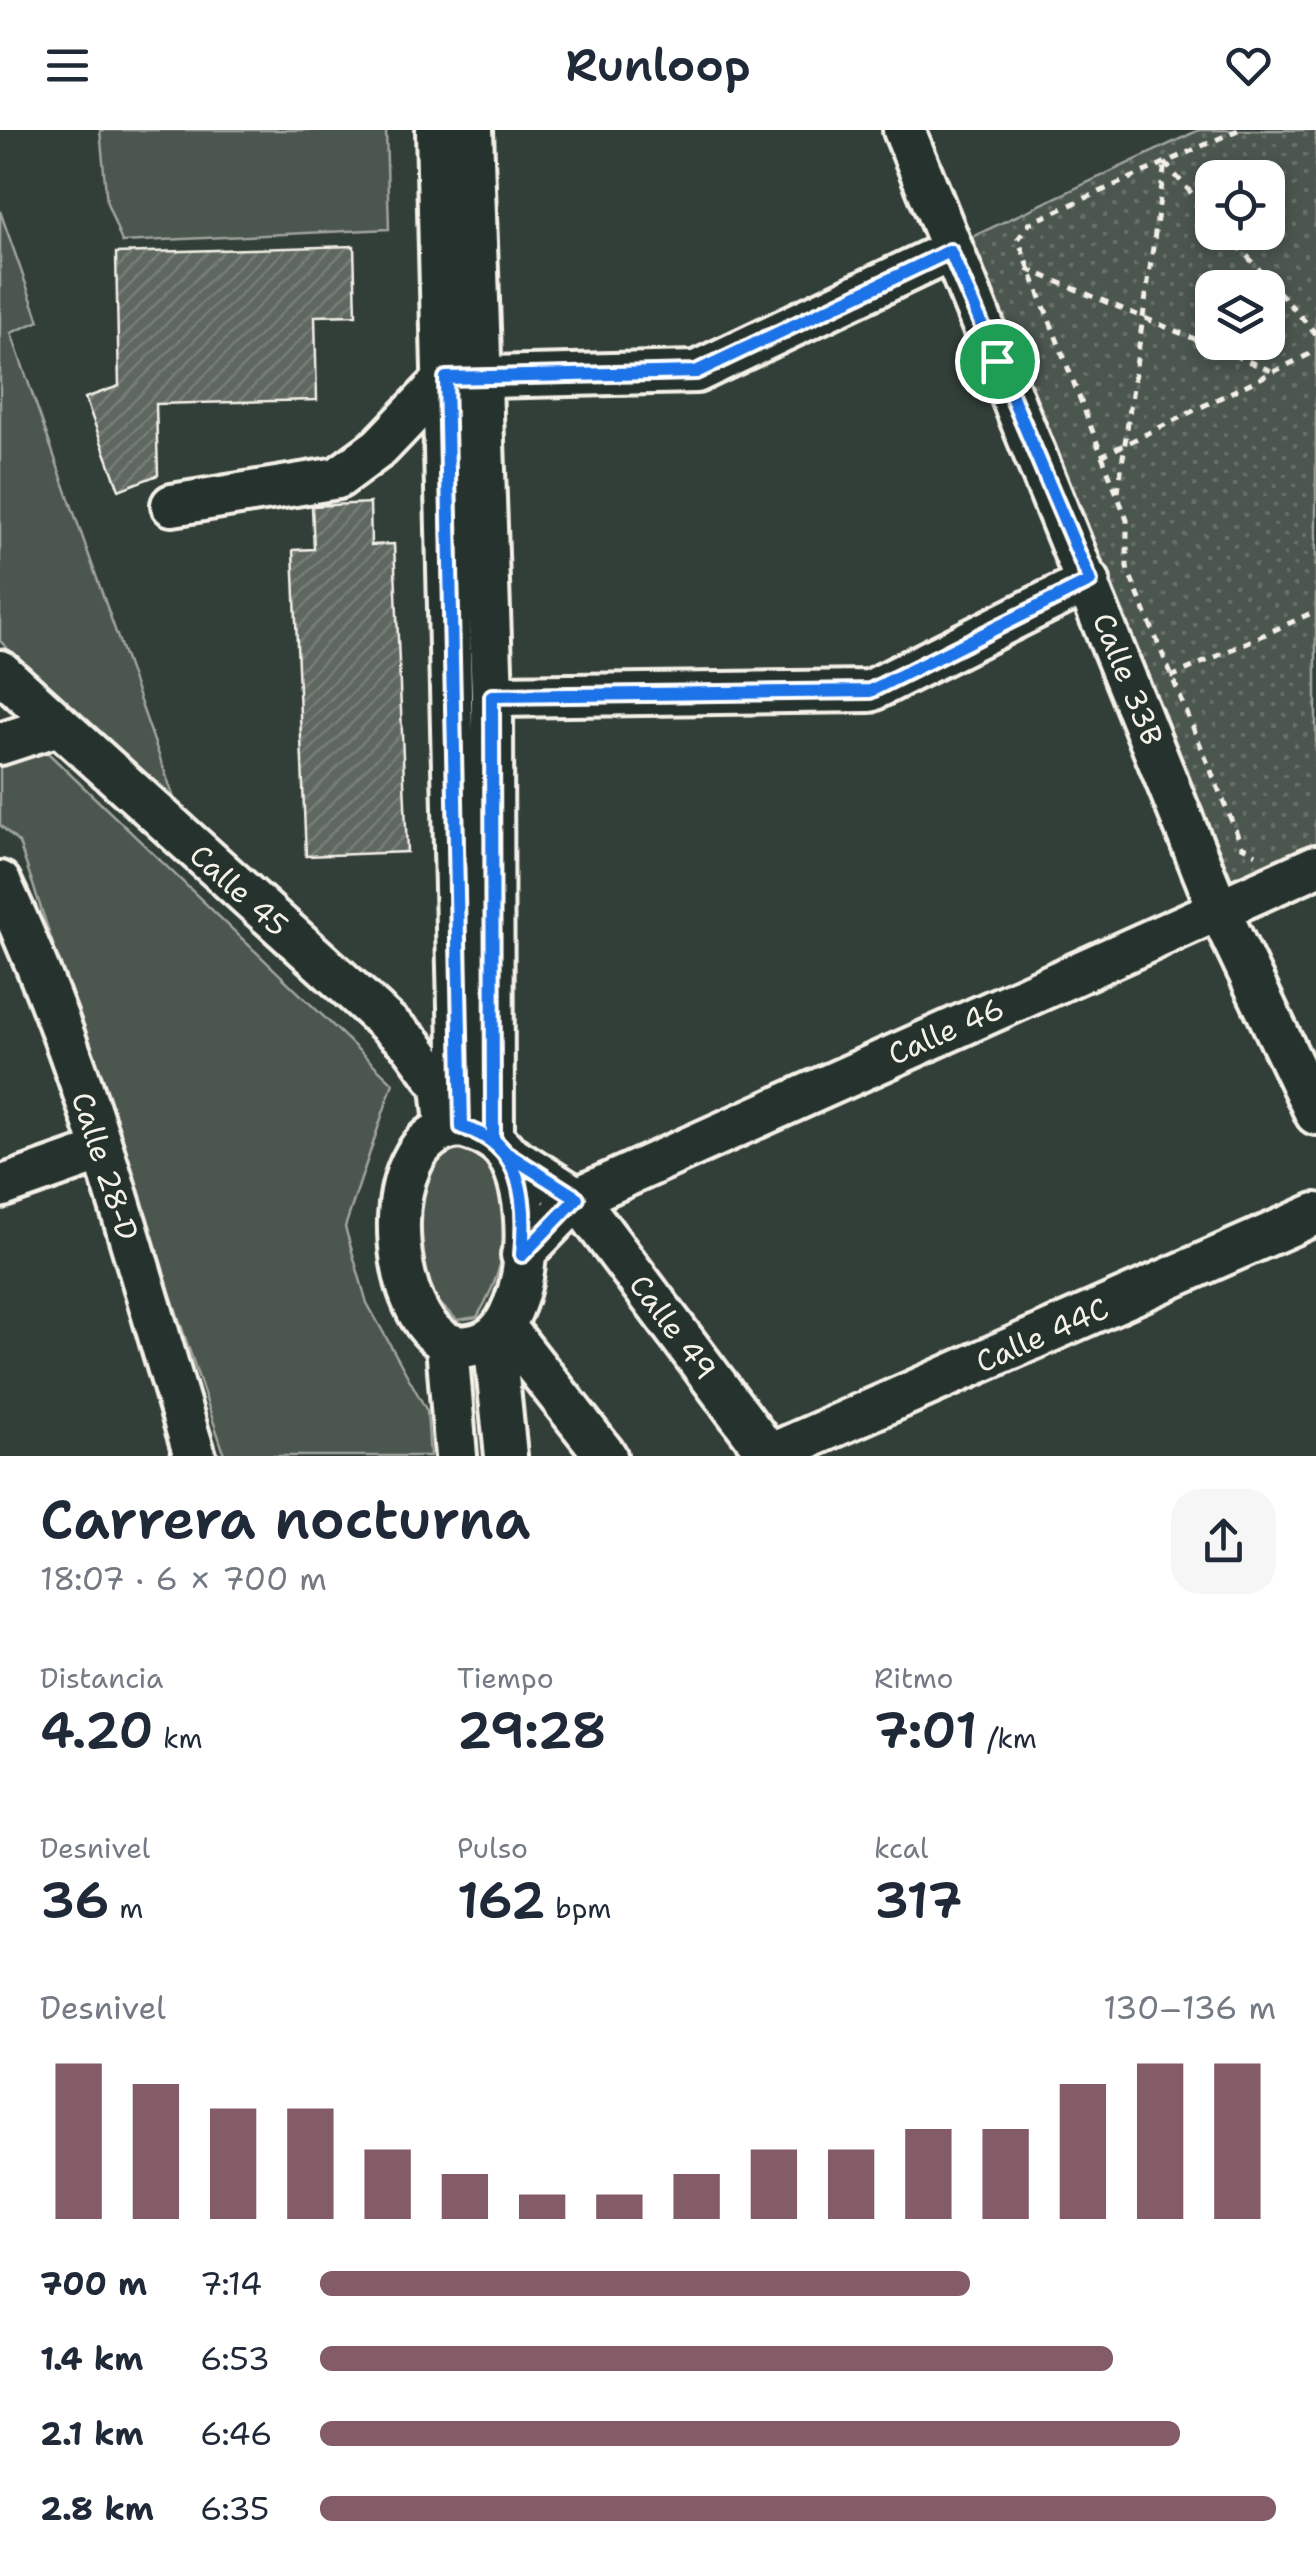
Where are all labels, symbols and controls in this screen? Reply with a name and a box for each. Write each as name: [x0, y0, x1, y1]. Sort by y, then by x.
text: Runloop: [565, 35, 751, 95]
icon: menu: [40, 38, 95, 93]
icon: heart: [1221, 38, 1276, 93]
map controls: [1195, 160, 1285, 360]
button: locate: [1195, 160, 1285, 250]
button: layers: [1195, 270, 1285, 360]
pin: [955, 319, 1040, 404]
icon: arrive: [970, 334, 1025, 389]
street label: Calle 33B: [1083, 607, 1173, 751]
street label: Calle 45: [181, 835, 297, 945]
street label: Calle 46: [882, 987, 1010, 1075]
street label: Calle 28-D: [62, 1087, 148, 1245]
street label: Calle 49: [620, 1266, 726, 1388]
street label: Calle 44C: [969, 1288, 1115, 1382]
text: Carrera nocturna: [40, 1482, 531, 1556]
button: share: [1171, 1489, 1276, 1594]
text: 18:07 · 6 × 700 m: [40, 1557, 327, 1600]
text: Distancia: [40, 1659, 163, 1697]
text: Tiempo: [457, 1659, 554, 1697]
text: Ritmo: [874, 1659, 954, 1697]
text: 4.20: [40, 1697, 153, 1764]
text: 29:28: [457, 1697, 607, 1764]
text: 7:01: [874, 1697, 977, 1764]
text: km: [153, 1719, 203, 1757]
text: /km: [977, 1719, 1037, 1757]
text: Desnivel: [40, 1829, 150, 1867]
text: Pulso: [457, 1829, 528, 1867]
text: kcal: [874, 1829, 928, 1867]
text: 36: [40, 1867, 110, 1934]
text: 162: [457, 1867, 546, 1934]
text: 317: [874, 1867, 962, 1934]
text: m: [110, 1889, 143, 1927]
text: bpm: [546, 1889, 612, 1927]
text: Desnivel: [40, 1986, 166, 2029]
text: 130–136 m: [1103, 1986, 1276, 2029]
text: 700 m: [40, 2262, 147, 2305]
text: 7:14: [200, 2262, 262, 2305]
text: 1.4 km: [40, 2337, 143, 2380]
text: 6:53: [200, 2337, 270, 2380]
text: 2.1 km: [40, 2412, 144, 2455]
text: 6:46: [200, 2412, 272, 2455]
text: 2.8 km: [40, 2487, 154, 2530]
text: 6:35: [200, 2487, 269, 2530]

